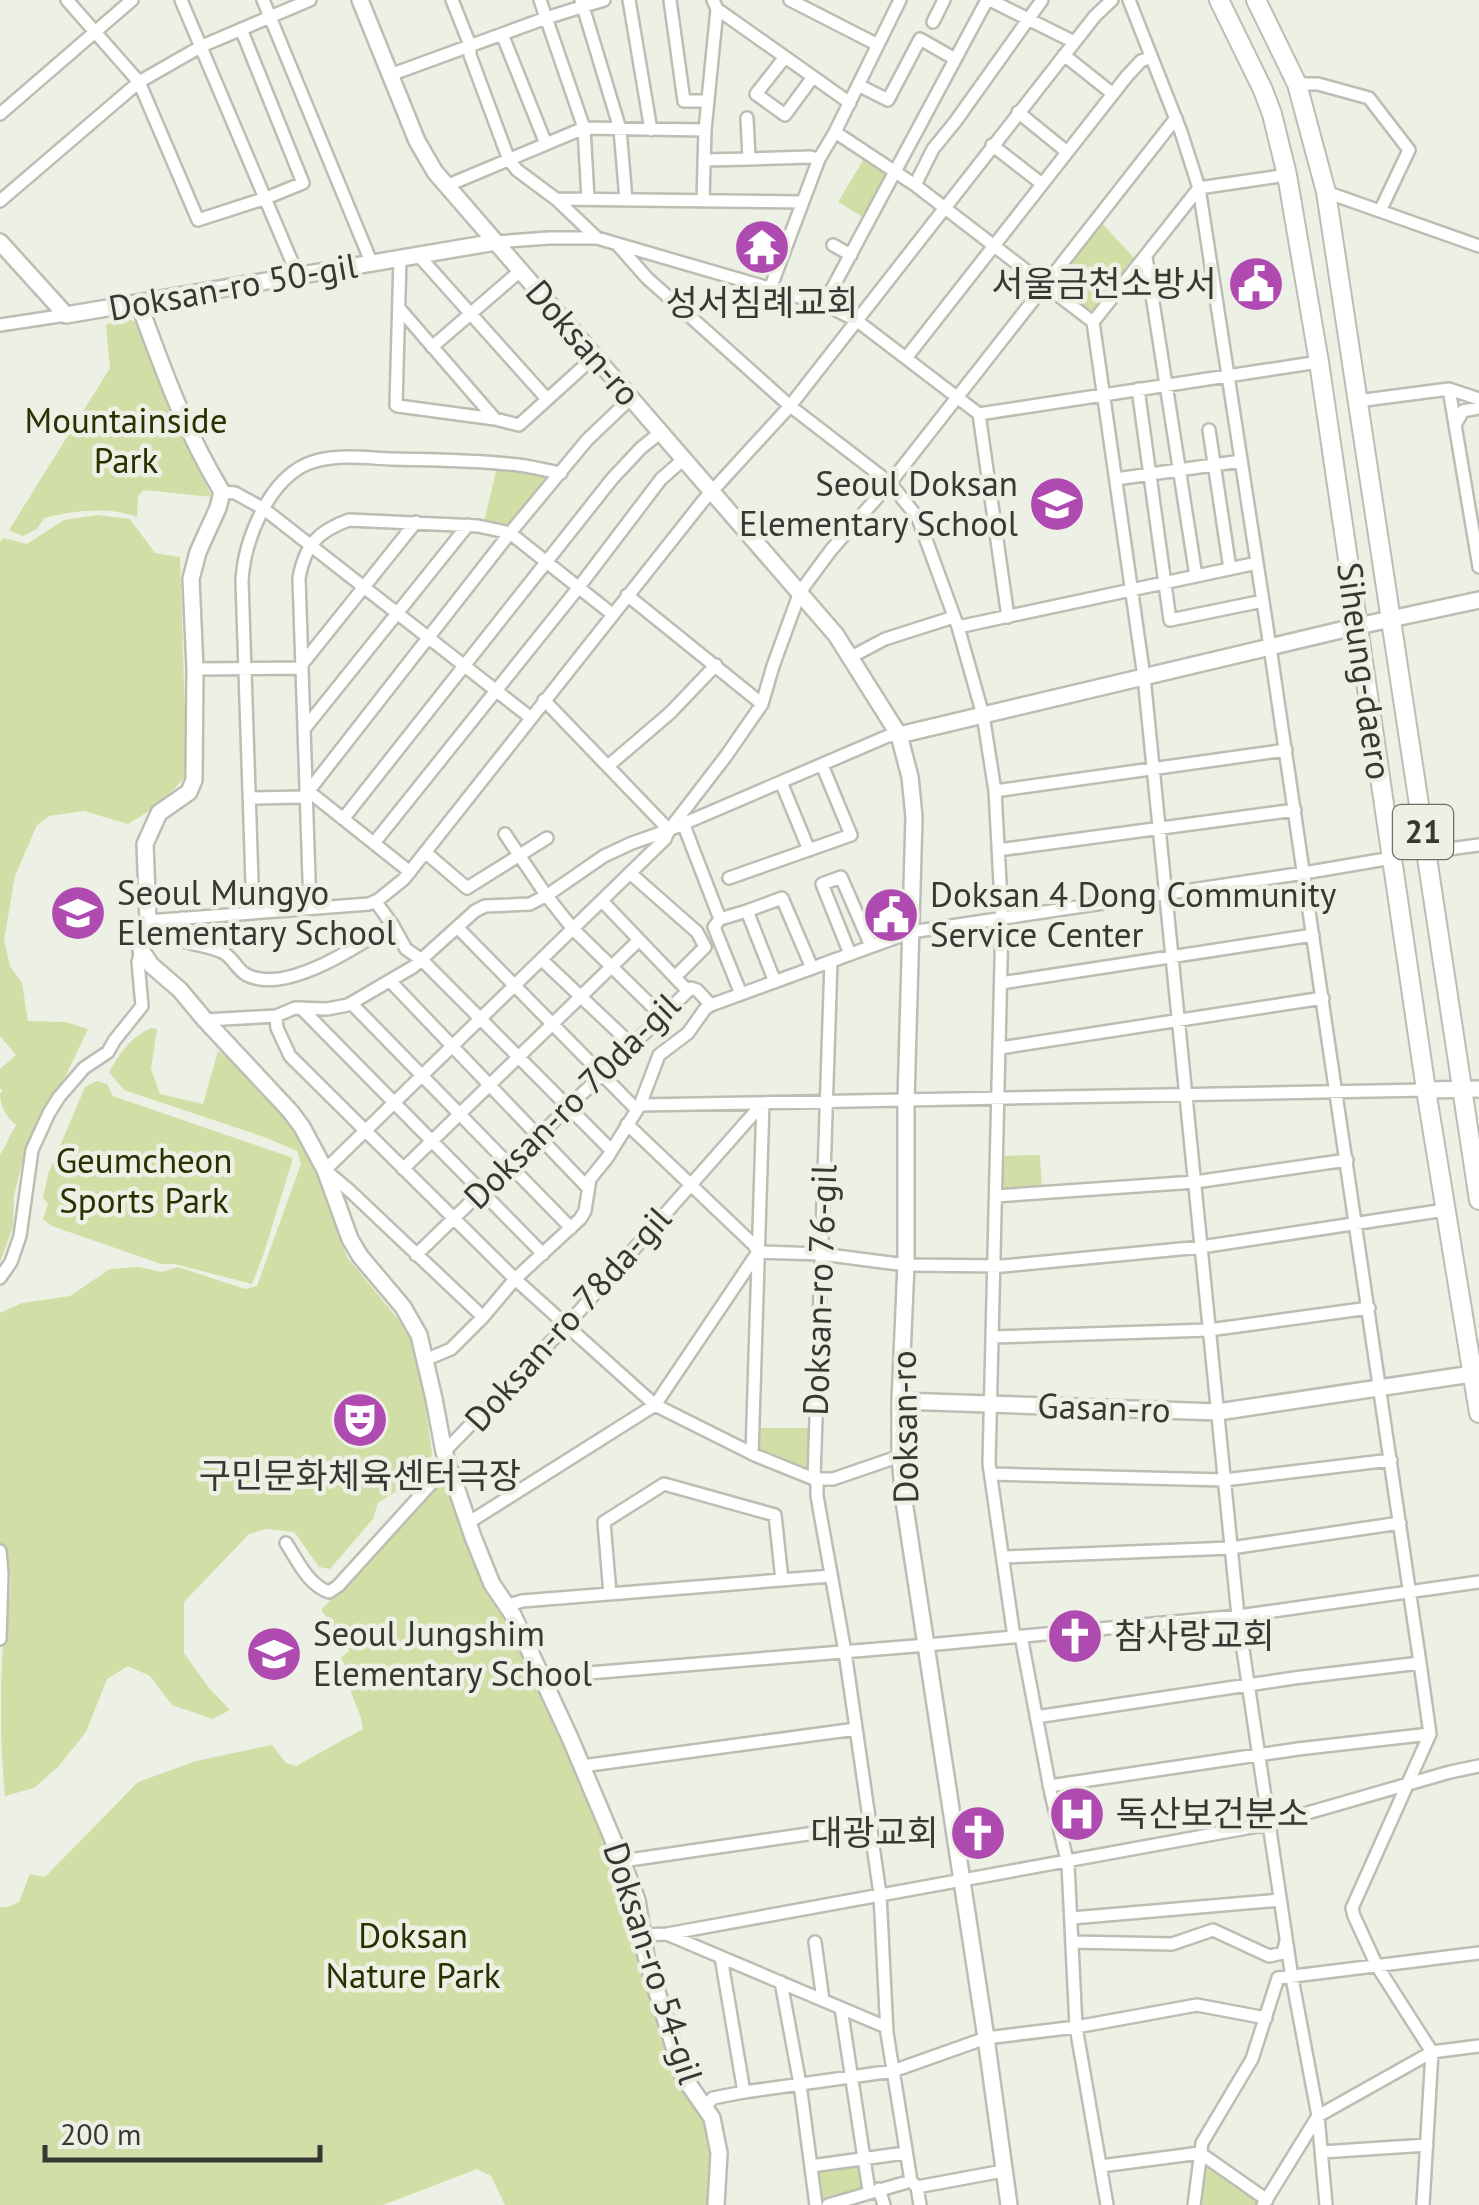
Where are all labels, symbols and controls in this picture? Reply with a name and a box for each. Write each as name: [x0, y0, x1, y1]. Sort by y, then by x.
temple icon: 성서침례교회: [732, 217, 792, 277]
street label: Doksan-ro 50-gil: [105, 242, 361, 330]
public building icon: 서울금천소방서: [1226, 254, 1286, 314]
place label: 서울금천소방서: [992, 260, 1217, 306]
street label: Doksan-ro: [516, 270, 651, 415]
place label: 성서침례교회: [665, 279, 859, 325]
park label: Mountainside Park: [25, 397, 227, 483]
place label: Seoul Doksan Elementary School: [739, 460, 1018, 546]
school or university icon: Seoul Doksan Elementary School: [1027, 474, 1087, 534]
street label: Siheung-daero: [1327, 559, 1403, 782]
road number: 21: [1393, 805, 1453, 859]
place label: Seoul Mungyo Elementary School: [117, 869, 396, 955]
place label: Doksan 4 Dong Community Service Center: [930, 871, 1336, 957]
school or university icon: Seoul Mungyo Elementary School: [48, 883, 108, 943]
public building icon: Doksan 4 Dong Community Service Center: [861, 885, 921, 945]
street label: Doksan-ro 70da-gil: [453, 982, 689, 1218]
park label: Geumcheon Sports Park: [56, 1137, 232, 1223]
street label: Doksan-ro 76-gil: [792, 1164, 846, 1416]
street label: Doksan-ro 78da-gil: [454, 1196, 681, 1441]
street label: Doksan-ro: [880, 1350, 928, 1504]
street label: Gasan-ro: [1037, 1382, 1171, 1432]
theatre icon: 구민문화체육센터극장: [330, 1390, 390, 1450]
place label: 구민문화체육센터극장: [199, 1452, 521, 1498]
church icon: 참사랑교회: [1045, 1606, 1105, 1666]
place label: Seoul Jungshim Elementary School: [313, 1610, 592, 1696]
place label: 참사랑교회: [1114, 1612, 1275, 1658]
school or university icon: Seoul Jungshim Elementary School: [244, 1624, 304, 1684]
hospital icon: 독산보건분소: [1047, 1784, 1107, 1844]
place label: 독산보건분소: [1116, 1790, 1309, 1836]
church icon: 대광교회: [948, 1803, 1008, 1863]
place label: 대광교회: [810, 1809, 939, 1855]
street label: Doksan-ro 54-gil: [593, 1836, 715, 2089]
park label: Doksan Nature Park: [325, 1912, 501, 1998]
scale bar: [45, 2100, 320, 2162]
text: 200 m: [60, 2114, 141, 2153]

